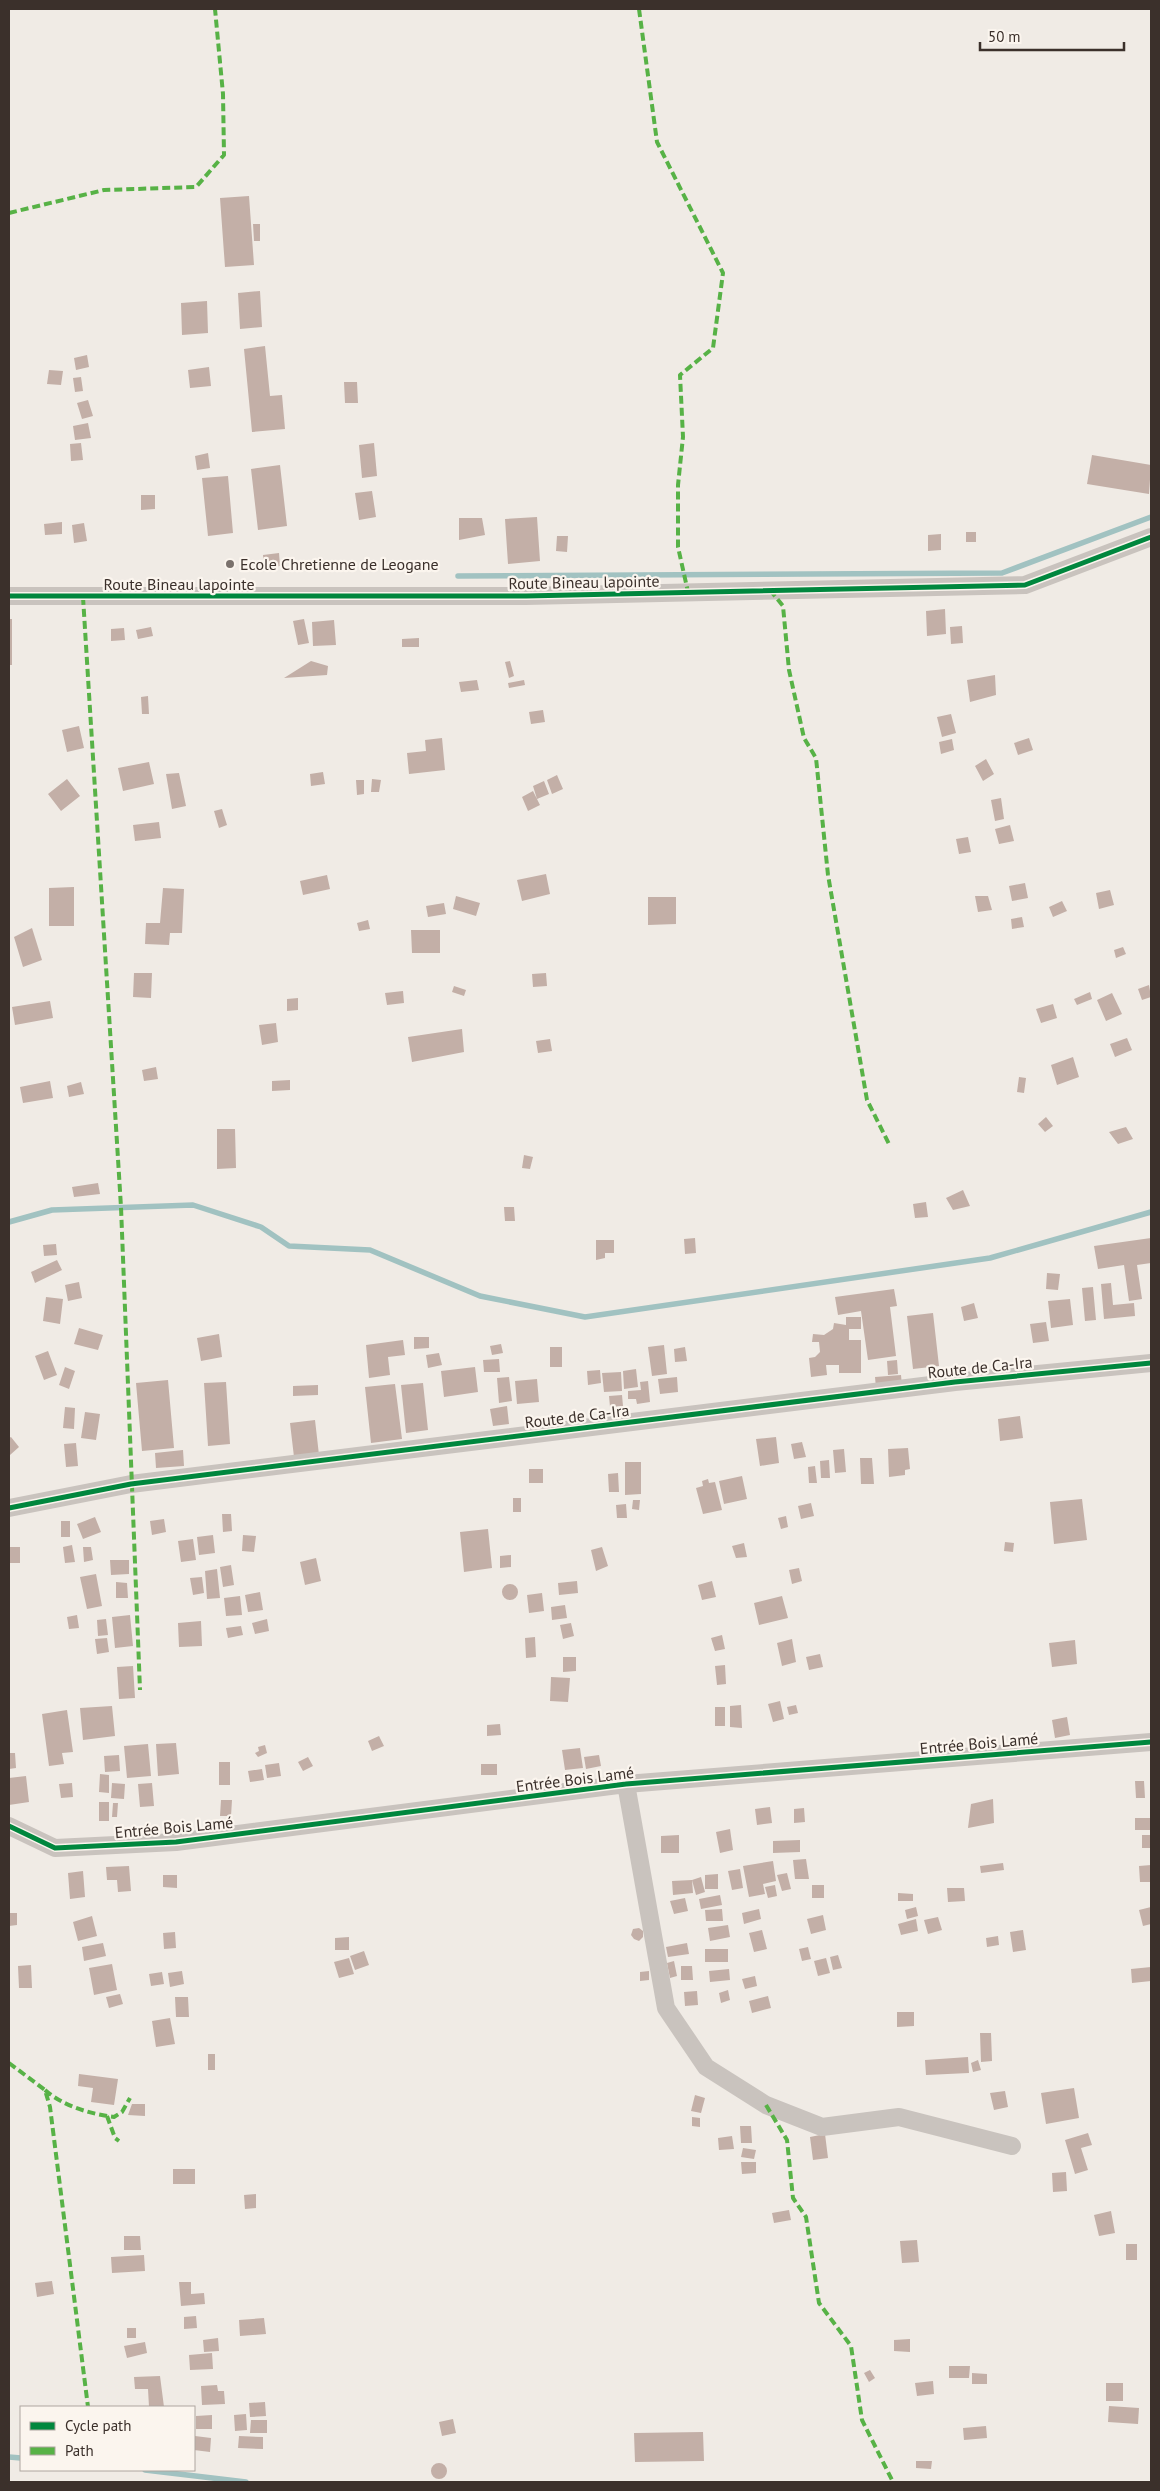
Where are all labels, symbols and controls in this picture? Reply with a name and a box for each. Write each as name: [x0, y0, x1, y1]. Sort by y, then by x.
scale bar: [980, 20, 1124, 52]
text: 50 m: [988, 27, 1021, 46]
place label: Ecole Chretienne de Leogane: [240, 554, 439, 574]
marker: Ecole Chretienne de Leogane: [224, 558, 236, 570]
street label: Route Bineau lapointe: [508, 571, 660, 593]
street label: Route Bineau lapointe: [103, 574, 255, 594]
street label: Route de Ca-Ira: [927, 1352, 1033, 1382]
street label: Route de Ca-Ira: [524, 1400, 630, 1432]
street label: Entrée Bois Lamé: [919, 1728, 1039, 1758]
street label: Entrée Bois Lamé: [515, 1762, 635, 1796]
street label: Entrée Bois Lamé: [114, 1812, 234, 1842]
legend: [20, 2406, 195, 2471]
text: Cycle path: [65, 2416, 131, 2435]
text: Path: [65, 2441, 94, 2460]

